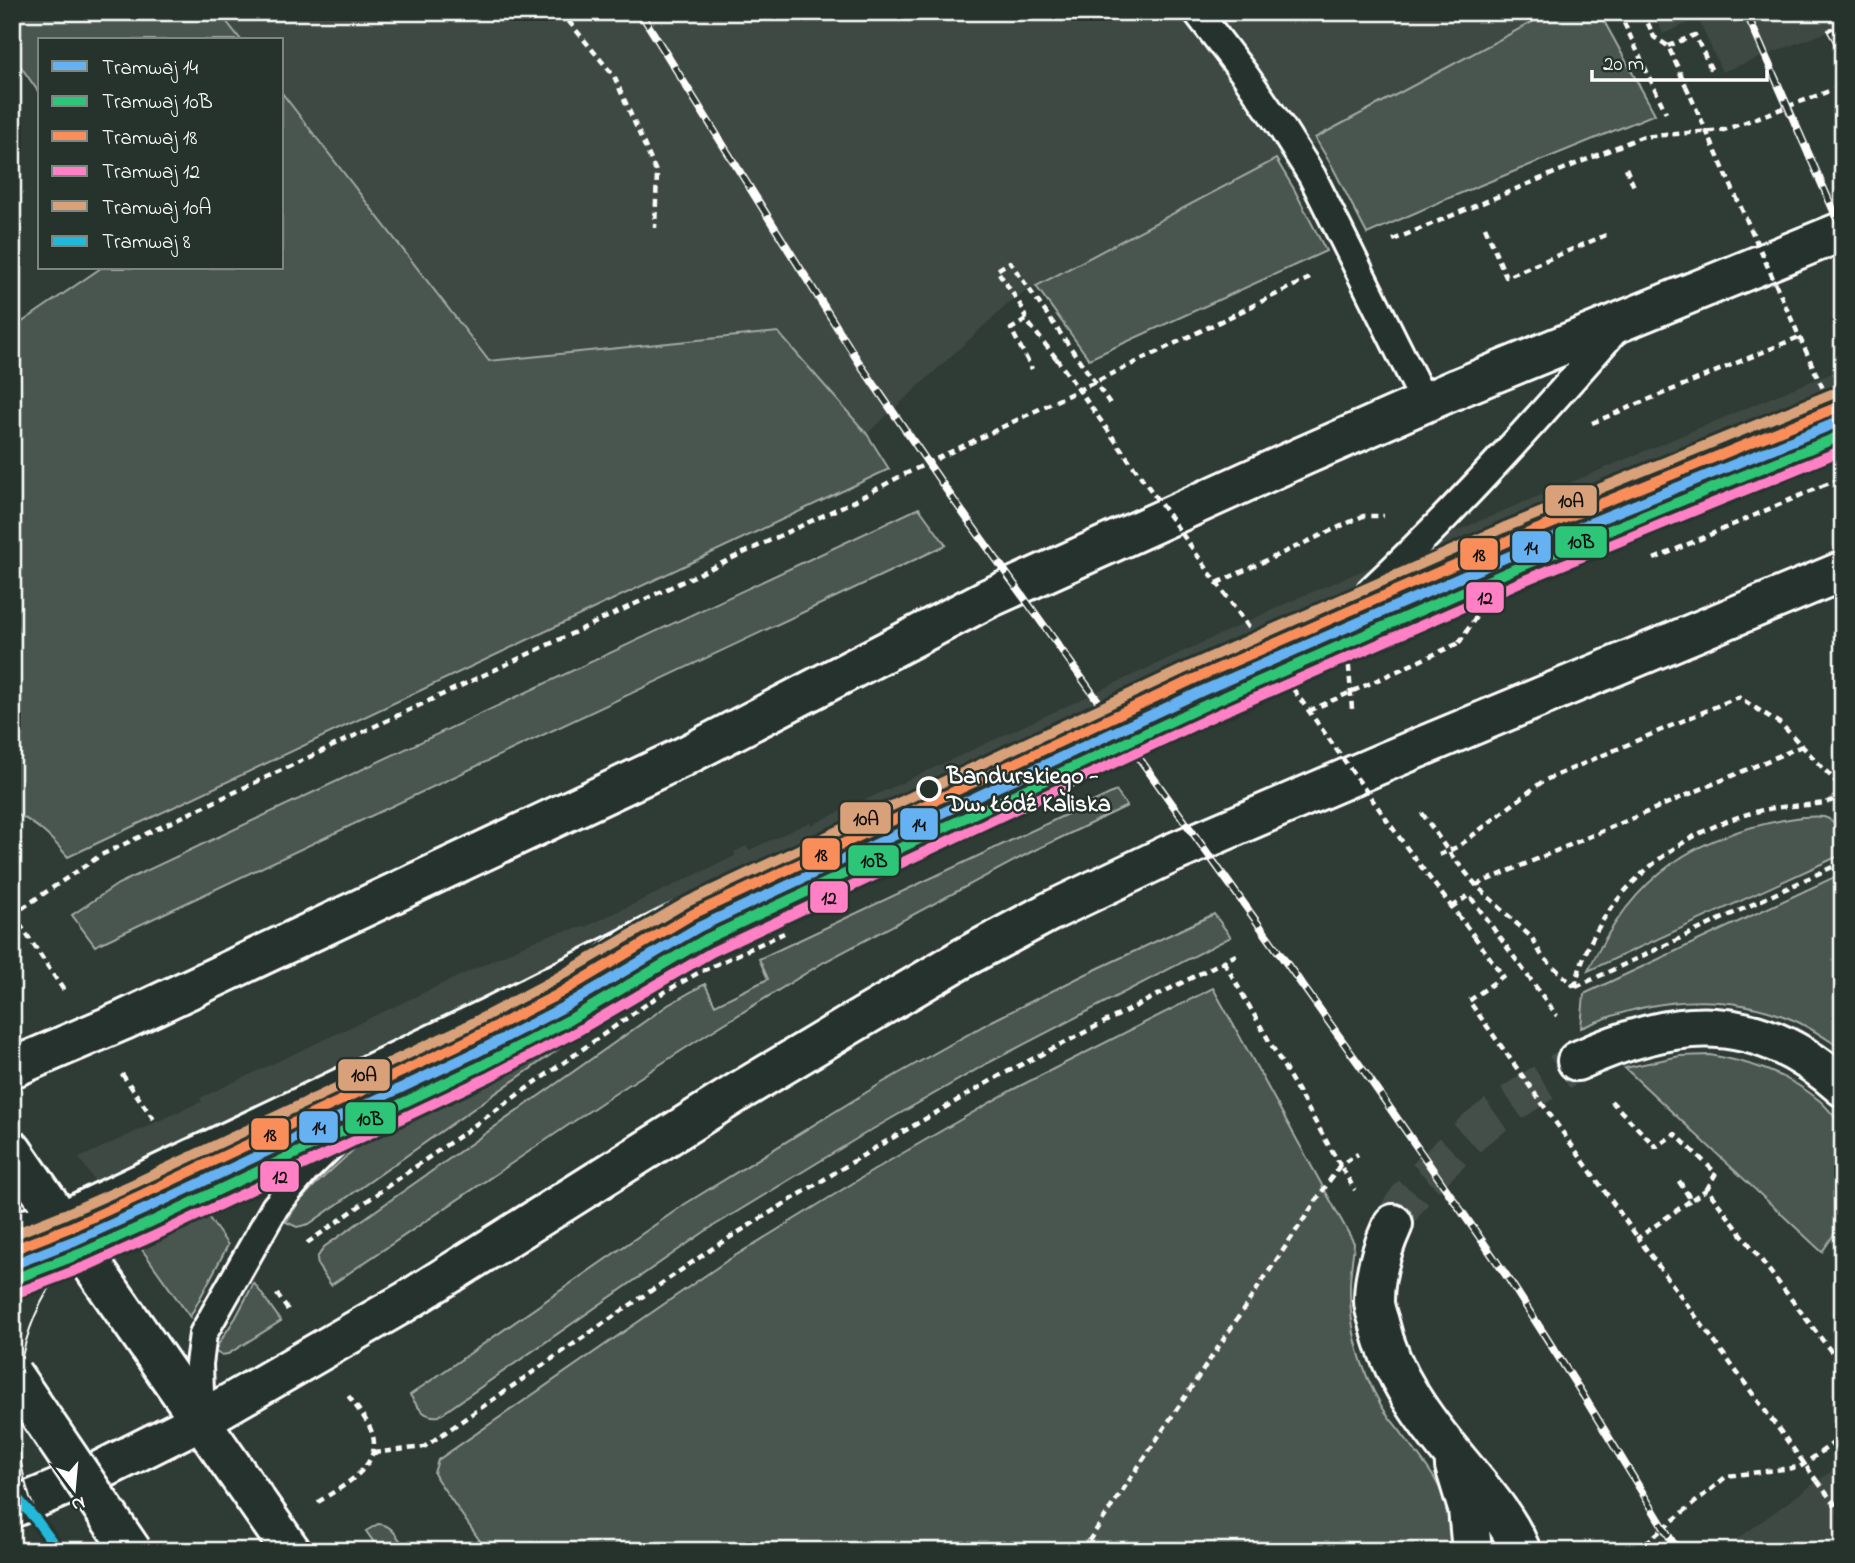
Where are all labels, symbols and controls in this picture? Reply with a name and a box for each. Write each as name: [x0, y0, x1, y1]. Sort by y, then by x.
legend: [38, 38, 284, 270]
scale bar: [1592, 38, 1768, 82]
text: 20 m: [1603, 50, 1644, 80]
text: Tramwaj 14: [102, 54, 198, 84]
text: Tramwaj 10B: [102, 88, 213, 118]
text: Tramwaj 18: [102, 124, 197, 154]
text: Tramwaj 12: [102, 158, 200, 188]
text: Tramwaj 10A: [102, 194, 211, 224]
text: Tramwaj 8: [102, 228, 191, 258]
line badge: 10A: [1544, 484, 1598, 517]
text: 10A: [1558, 489, 1584, 516]
line badge: 10B: [1554, 525, 1608, 559]
line badge: 14: [1511, 530, 1552, 564]
text: 10B: [1567, 530, 1595, 557]
text: 14: [1524, 536, 1538, 563]
line badge: 18: [1459, 537, 1499, 571]
text: 18: [1472, 543, 1486, 570]
line badge: 12: [1465, 581, 1505, 614]
text: 12: [1477, 586, 1493, 613]
place label: Bandurskiego - Dw. Łódź Kaliska: [946, 760, 1111, 823]
marker: Bandurskiego - Dw. Łódź Kaliska: [917, 777, 941, 801]
line badge: 10A: [839, 801, 892, 835]
text: 10A: [853, 807, 879, 834]
line badge: 14: [899, 807, 939, 841]
text: 14: [912, 813, 926, 840]
line badge: 18: [801, 837, 841, 871]
text: 18: [814, 843, 828, 870]
line badge: 10B: [847, 844, 900, 877]
text: 10B: [860, 849, 888, 876]
line badge: 12: [809, 880, 849, 914]
text: 12: [821, 886, 837, 913]
line badge: 10A: [337, 1058, 391, 1092]
text: 10A: [351, 1063, 377, 1090]
line badge: 10B: [344, 1101, 397, 1135]
text: 10B: [356, 1107, 384, 1134]
line badge: 14: [298, 1110, 339, 1144]
text: 14: [312, 1116, 326, 1143]
line badge: 18: [250, 1117, 290, 1151]
text: 18: [263, 1123, 277, 1150]
line badge: 12: [259, 1160, 300, 1193]
text: 12: [272, 1165, 288, 1192]
north arrow: [38, 1454, 108, 1524]
text: N: [68, 1488, 88, 1518]

